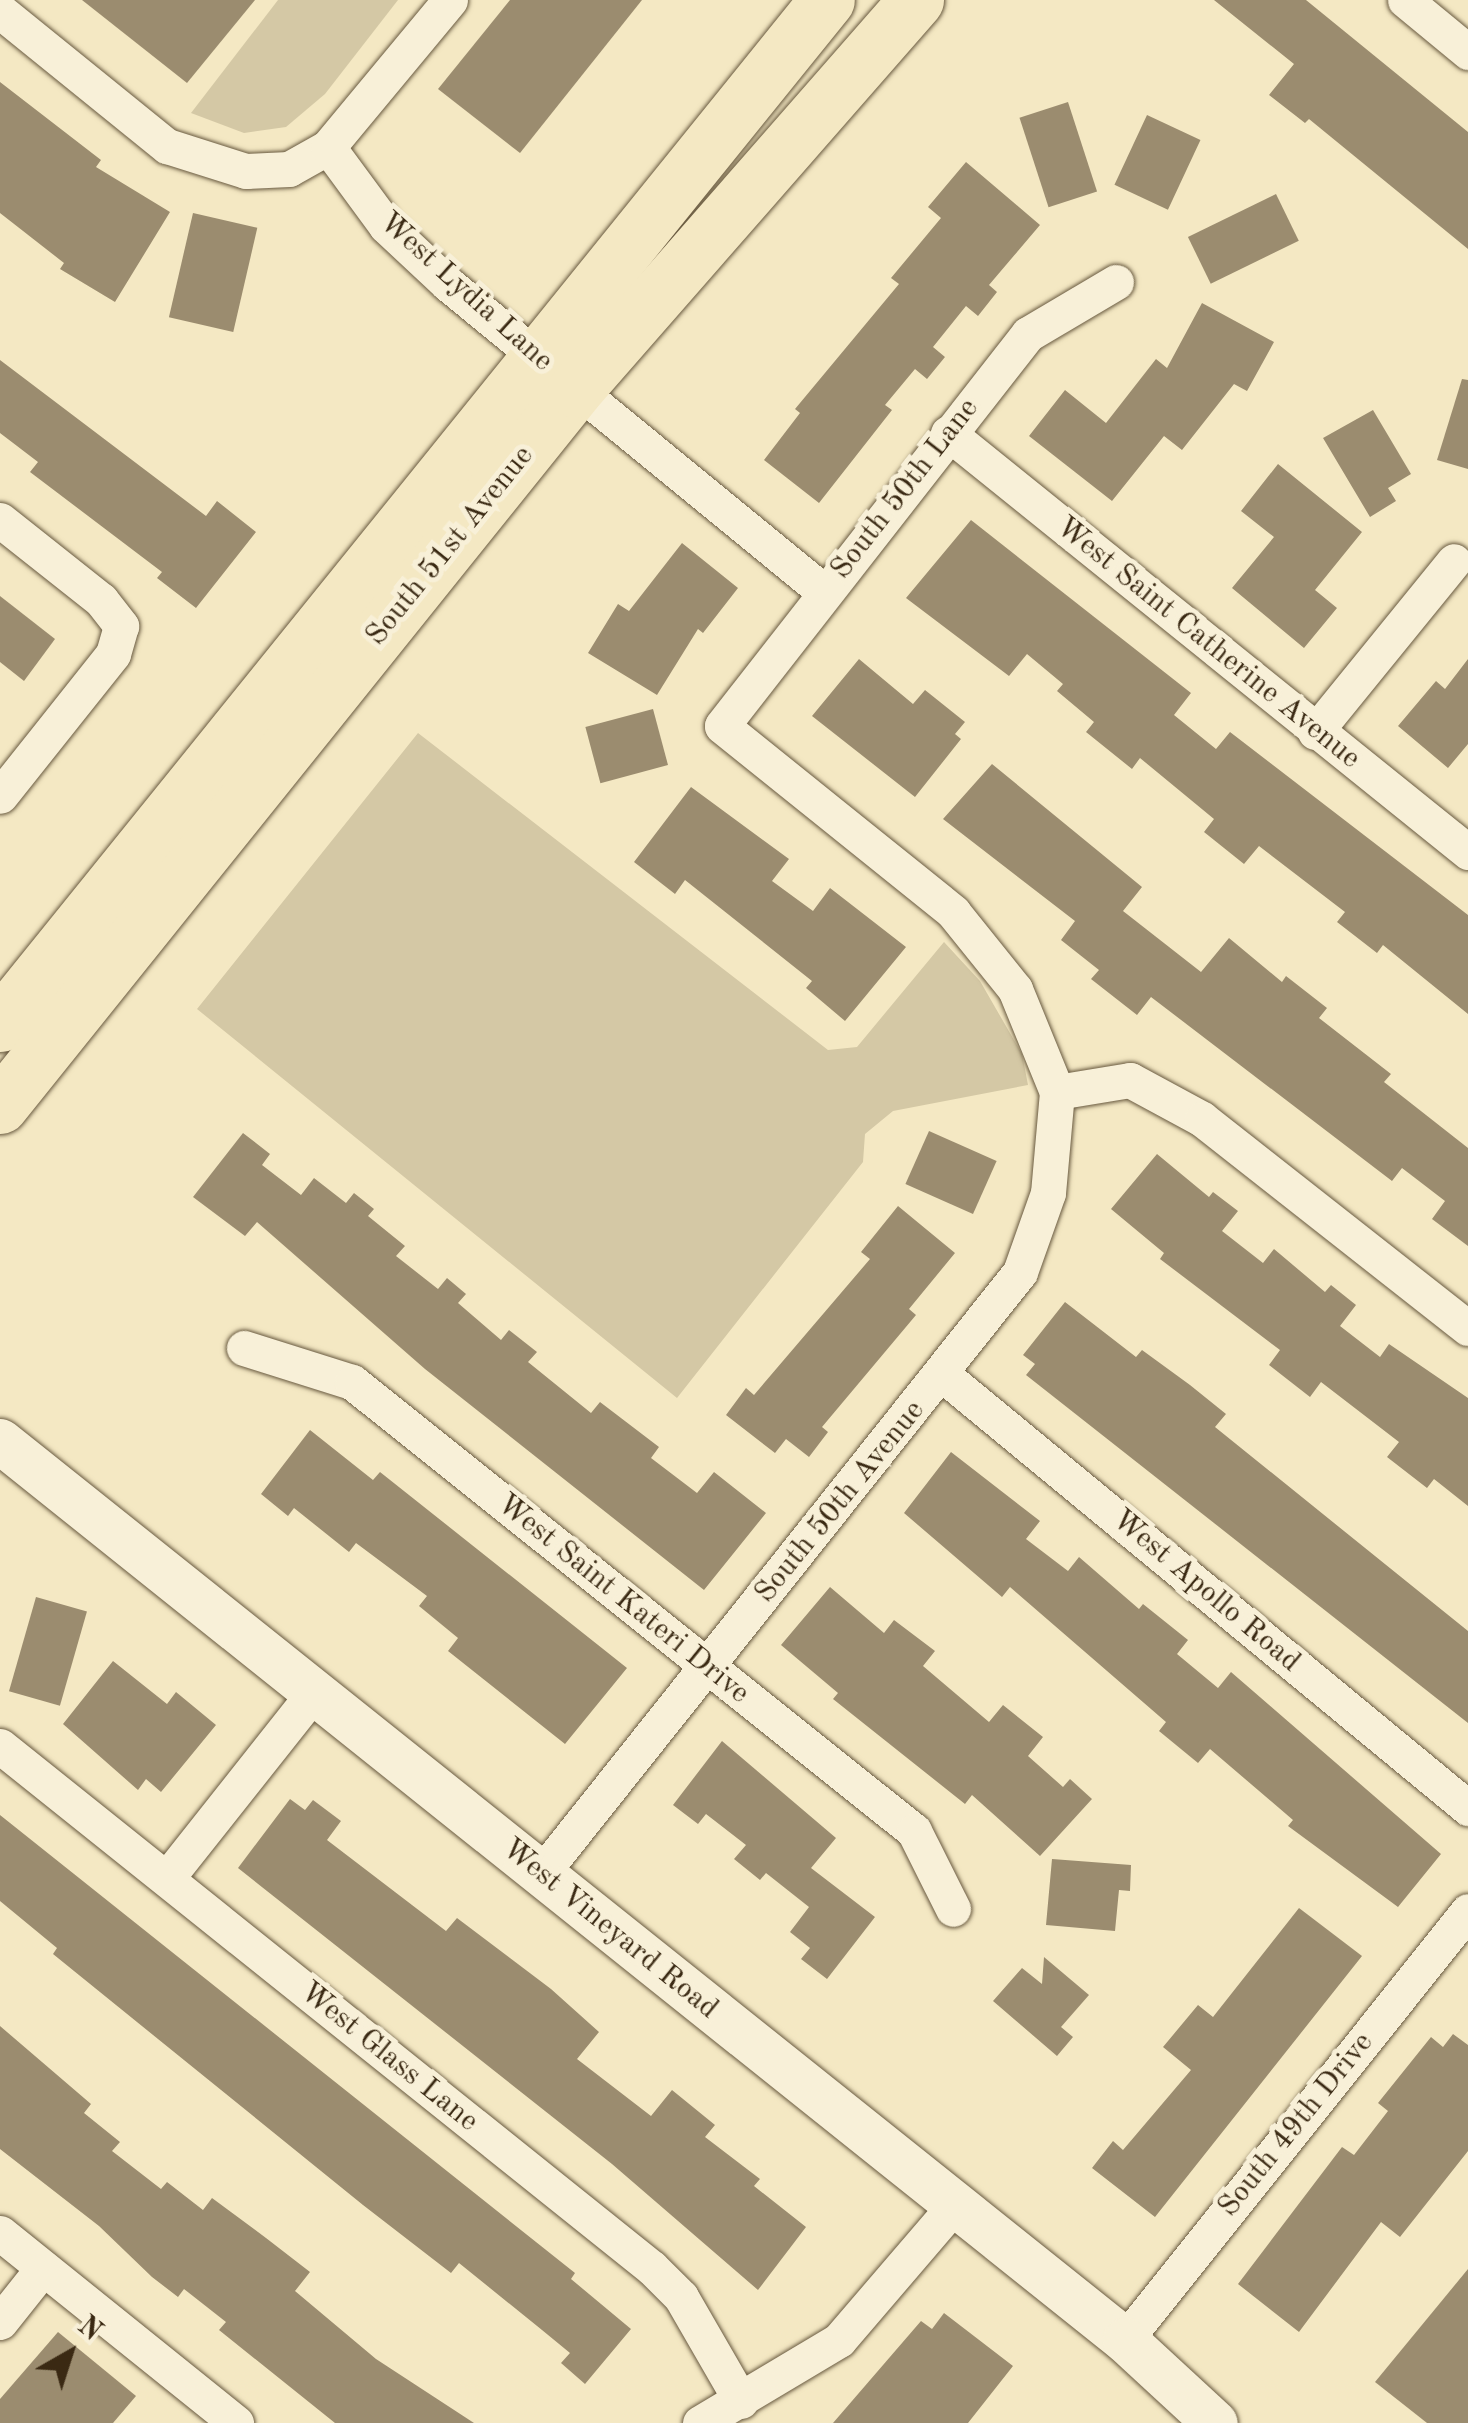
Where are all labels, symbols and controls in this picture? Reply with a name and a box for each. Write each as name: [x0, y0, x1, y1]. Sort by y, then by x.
street label: West Lydia Lane: [372, 205, 560, 379]
street label: South 50th Lane: [823, 391, 987, 587]
street label: South 51st Avenue: [358, 439, 542, 653]
street label: West Saint Catherine Avenue: [1049, 509, 1367, 777]
street label: South 50th Avenue: [747, 1394, 933, 1610]
street label: West Saint Kateri Drive: [490, 1486, 756, 1712]
street label: West Apollo Road: [1105, 1502, 1307, 1680]
street label: West Vineyard Road: [495, 1831, 725, 2027]
street label: West Glass Lane: [293, 1974, 485, 2140]
street label: South 49th Drive: [1211, 2026, 1381, 2224]
north arrow: [20, 2303, 120, 2403]
text: N: [72, 2312, 106, 2347]

